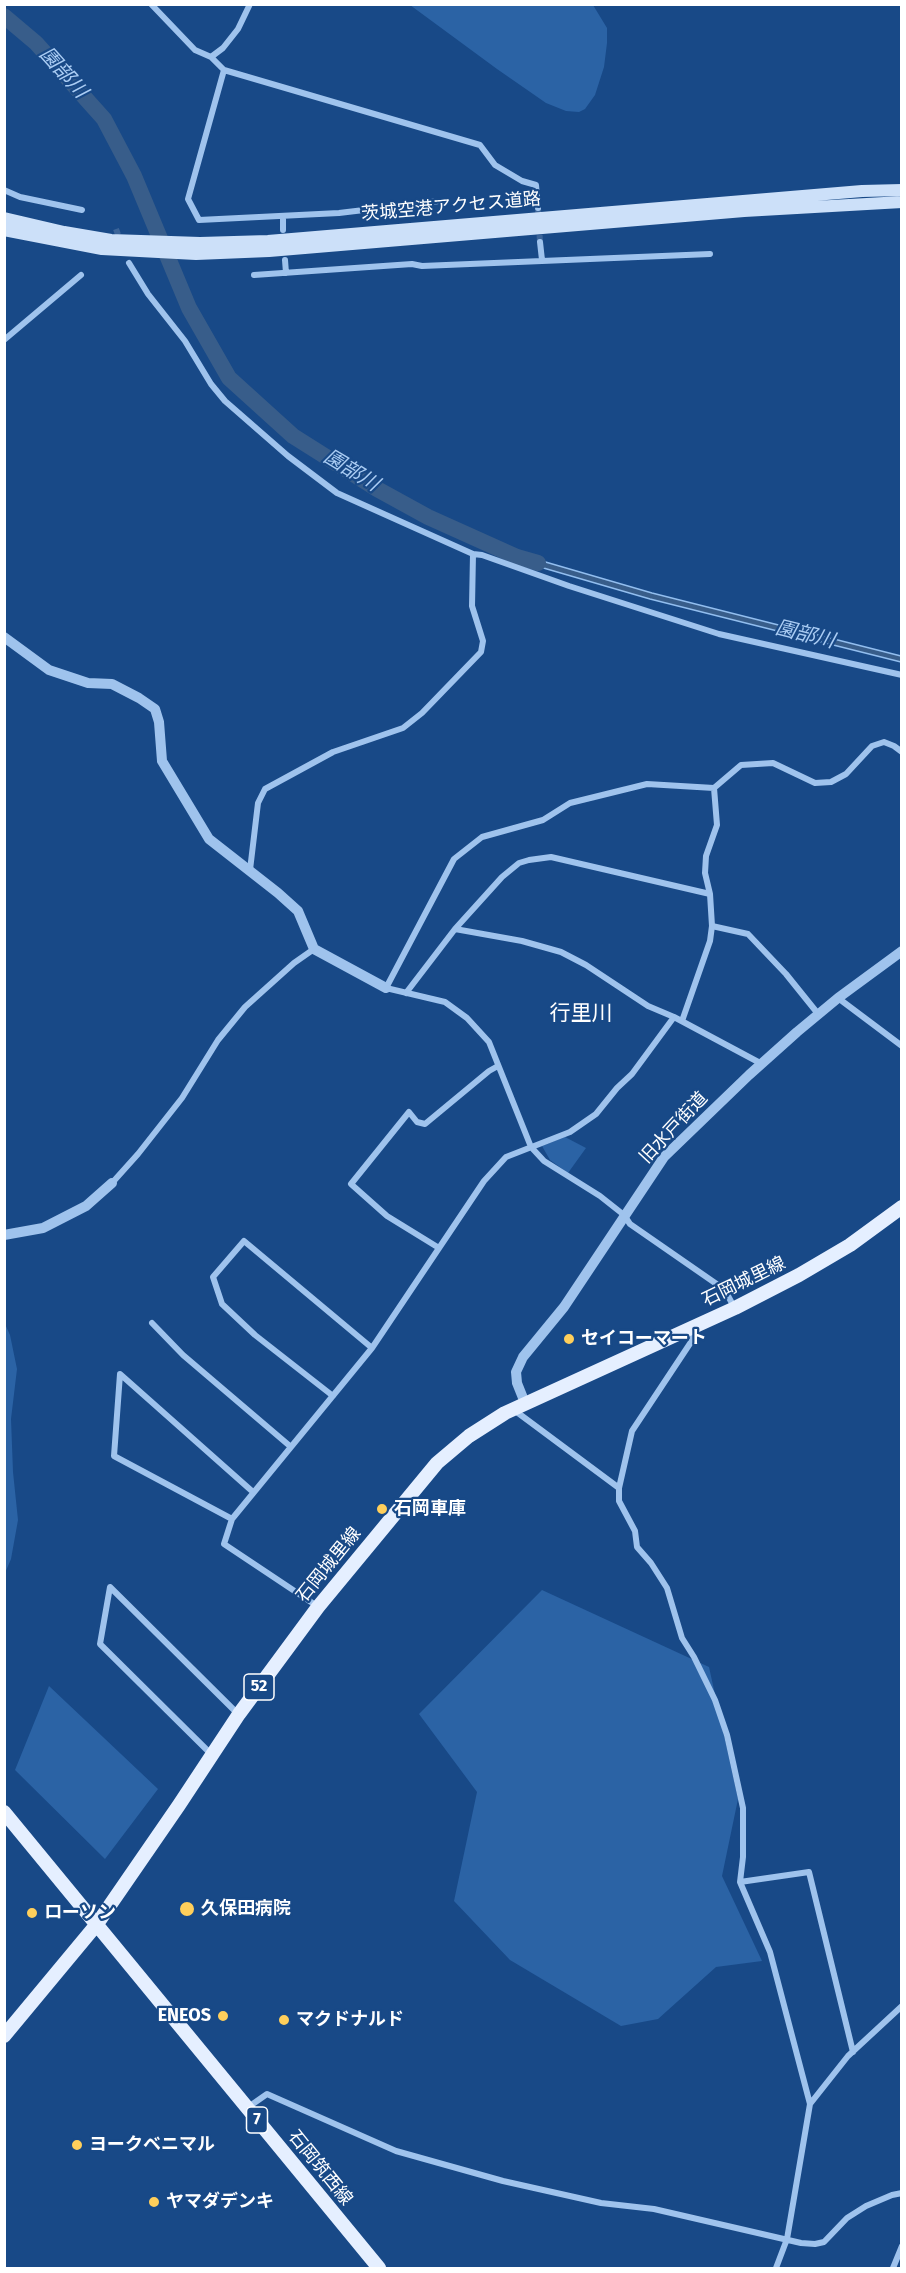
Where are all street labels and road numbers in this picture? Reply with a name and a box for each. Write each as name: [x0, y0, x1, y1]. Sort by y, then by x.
street label: 茨城空港アクセス道路: [360, 188, 542, 226]
street label: 旧水戸街道: [635, 1088, 713, 1168]
street label: 石岡城里線: [699, 1253, 789, 1311]
street label: 石岡城里線: [292, 1523, 366, 1607]
road number: 52: [244, 1674, 274, 1700]
road number: 7: [246, 2107, 268, 2133]
street label: 石岡筑西線: [283, 2126, 357, 2210]

